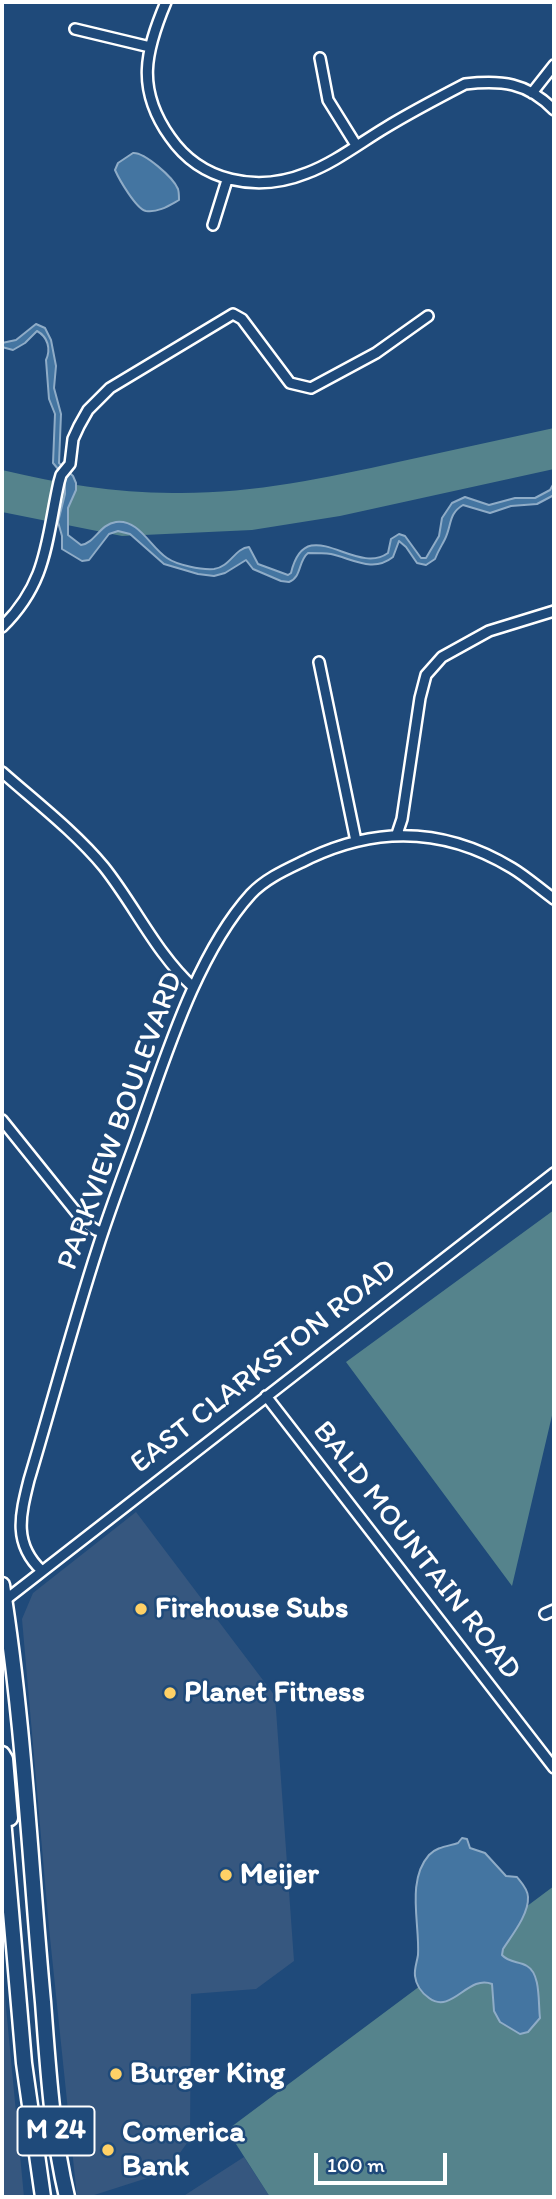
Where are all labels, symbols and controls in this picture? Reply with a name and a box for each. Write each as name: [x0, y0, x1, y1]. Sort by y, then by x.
street label: PARKVIEW BOULEVARD: [50, 967, 192, 1275]
street label: EAST CLARKSTON ROAD: [124, 1252, 404, 1482]
street label: BALD MOUNTAIN ROAD: [304, 1415, 528, 1687]
place label: Firehouse Subs: [155, 1591, 348, 1627]
marker: Firehouse Subs: [133, 1601, 149, 1617]
place label: Planet Fitness: [184, 1675, 365, 1711]
marker: Planet Fitness: [162, 1685, 178, 1701]
place label: Meijer: [240, 1857, 319, 1893]
marker: Meijer: [218, 1867, 234, 1883]
place label: Burger King: [130, 2056, 285, 2092]
marker: Burger King: [108, 2066, 124, 2082]
road number: M 24: [18, 2106, 94, 2156]
place label: Comerica Bank: [122, 2115, 245, 2186]
scale bar: [318, 2140, 451, 2184]
marker: Comerica Bank: [100, 2142, 116, 2158]
text: 100 m: [327, 2152, 385, 2177]

